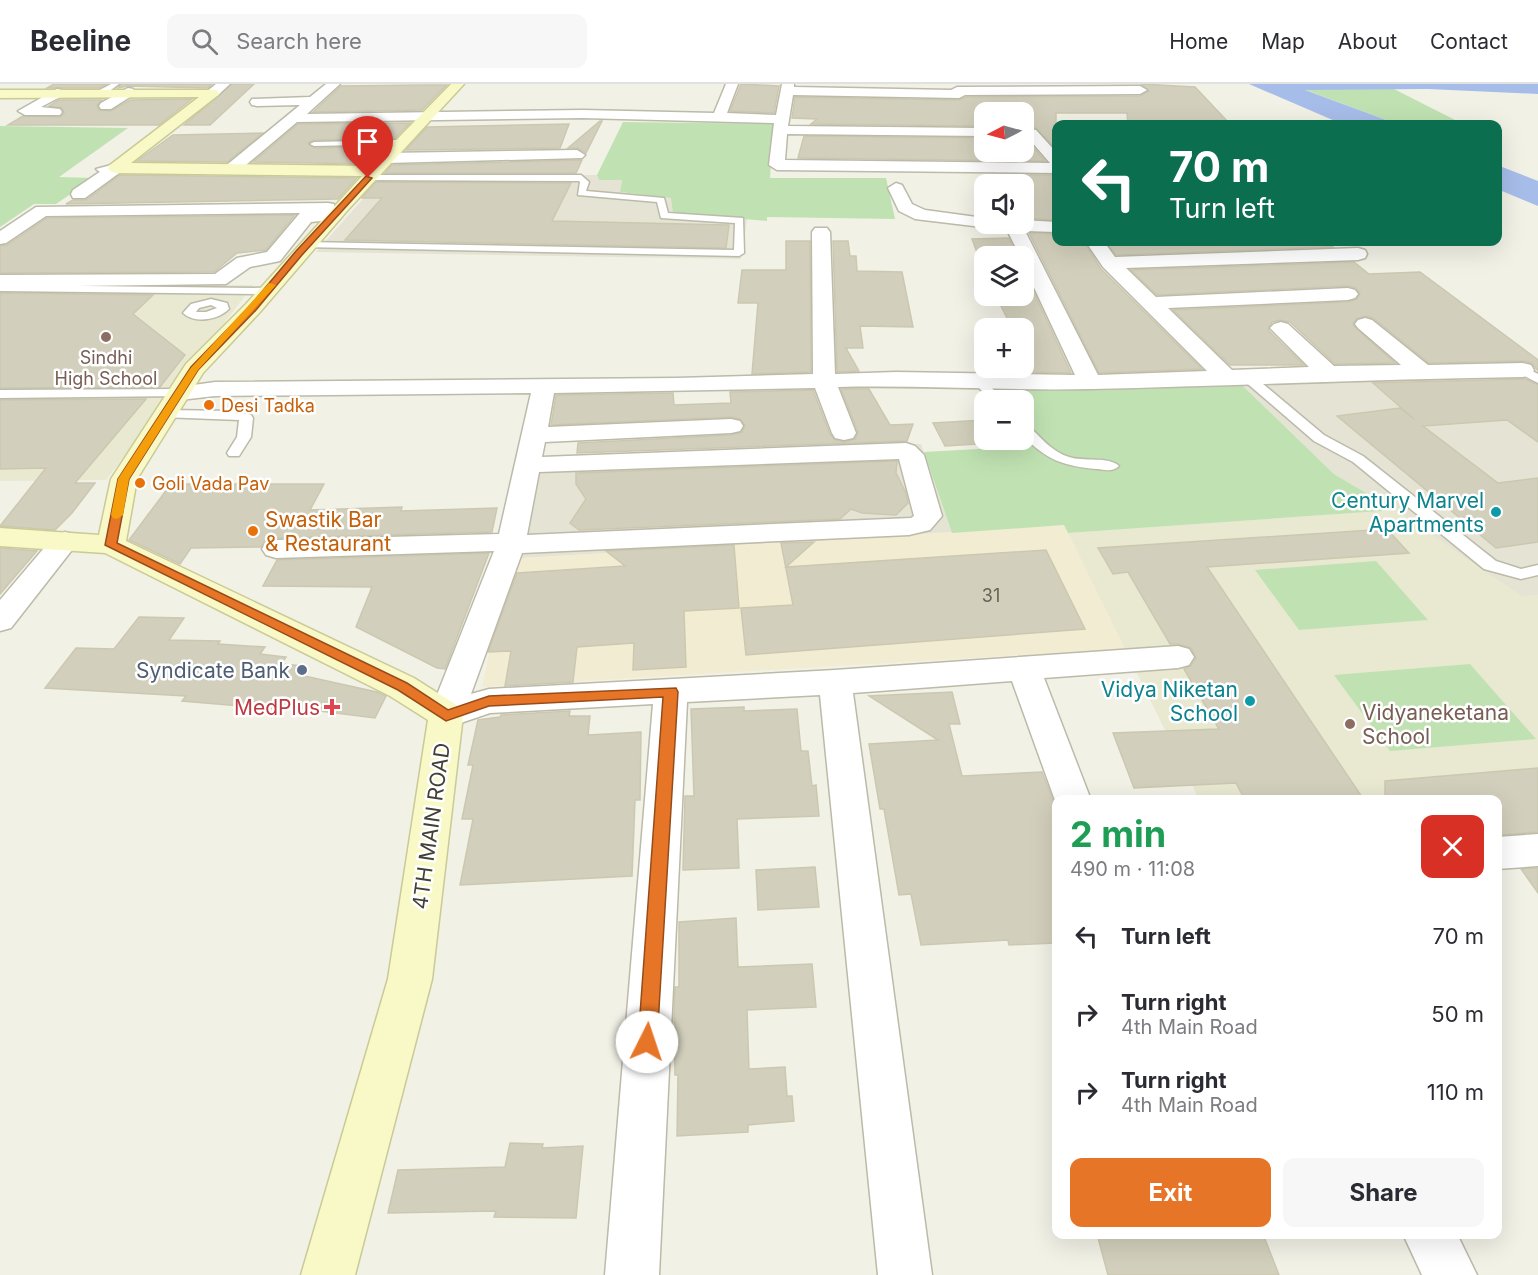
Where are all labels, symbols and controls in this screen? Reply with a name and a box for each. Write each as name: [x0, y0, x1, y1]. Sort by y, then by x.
search box: [167, 14, 587, 68]
text: Beeline: [30, 24, 131, 58]
icon: search: [188, 25, 221, 58]
text: Search here: [236, 28, 362, 54]
text: Home: [1169, 29, 1228, 54]
text: Map: [1261, 29, 1305, 54]
text: About: [1338, 29, 1397, 54]
text: Contact: [1430, 29, 1508, 54]
north arrow: [974, 102, 1034, 162]
map controls: [974, 102, 1034, 450]
pin: [342, 116, 393, 178]
icon: arrive: [351, 125, 384, 158]
text: 70 m: [1169, 141, 1269, 192]
icon: left: [1070, 144, 1148, 222]
button: sound: [974, 174, 1034, 234]
text: Turn left: [1169, 192, 1275, 225]
button: layers: [974, 246, 1034, 306]
button: +: [974, 318, 1034, 378]
marker: Sindhi High School: [99, 330, 113, 344]
place label: Sindhi High School: [55, 347, 157, 389]
button: −: [974, 390, 1034, 450]
place label: Desi Tadka: [221, 395, 315, 416]
marker: Desi Tadka: [202, 398, 216, 412]
place label: Goli Vada Pav: [152, 473, 269, 494]
marker: Goli Vada Pav: [133, 476, 147, 490]
place label: Century Marvel Apartments: [1331, 488, 1484, 537]
marker: Century Marvel Apartments: [1489, 505, 1503, 519]
place label: Swastik Bar & Restaurant: [265, 507, 391, 556]
marker: Swastik Bar & Restaurant: [246, 524, 260, 538]
house number: 31: [982, 585, 1000, 606]
place label: Syndicate Bank: [136, 658, 290, 683]
marker: Syndicate Bank: [295, 663, 309, 677]
place label: Vidya Niketan School: [1101, 677, 1238, 726]
marker: Vidya Niketan School: [1243, 694, 1257, 708]
place label: MedPlus: [234, 695, 320, 720]
marker: MedPlus: [325, 700, 339, 714]
place label: Vidyaneketana School: [1362, 700, 1509, 749]
marker: Vidyaneketana School: [1343, 717, 1357, 731]
street label: 4TH MAIN ROAD: [407, 741, 455, 911]
text: 2 min: [1070, 812, 1166, 856]
button: close: [1421, 815, 1484, 878]
text: 490 m · 11:08: [1070, 857, 1195, 881]
icon: left: [1070, 920, 1103, 953]
text: Turn left: [1121, 923, 1211, 949]
text: 70 m: [1433, 923, 1484, 949]
text: Turn right: [1121, 989, 1227, 1015]
icon: right: [1070, 998, 1103, 1031]
text: 50 m: [1431, 1001, 1484, 1027]
position arrow: [615, 1010, 679, 1074]
text: 4th Main Road: [1121, 1015, 1258, 1039]
text: Turn right: [1121, 1067, 1227, 1093]
icon: right: [1070, 1076, 1103, 1109]
text: 110 m: [1427, 1079, 1484, 1105]
text: 4th Main Road: [1121, 1093, 1258, 1117]
button: Exit: [1070, 1158, 1271, 1227]
button: Share: [1283, 1158, 1484, 1227]

